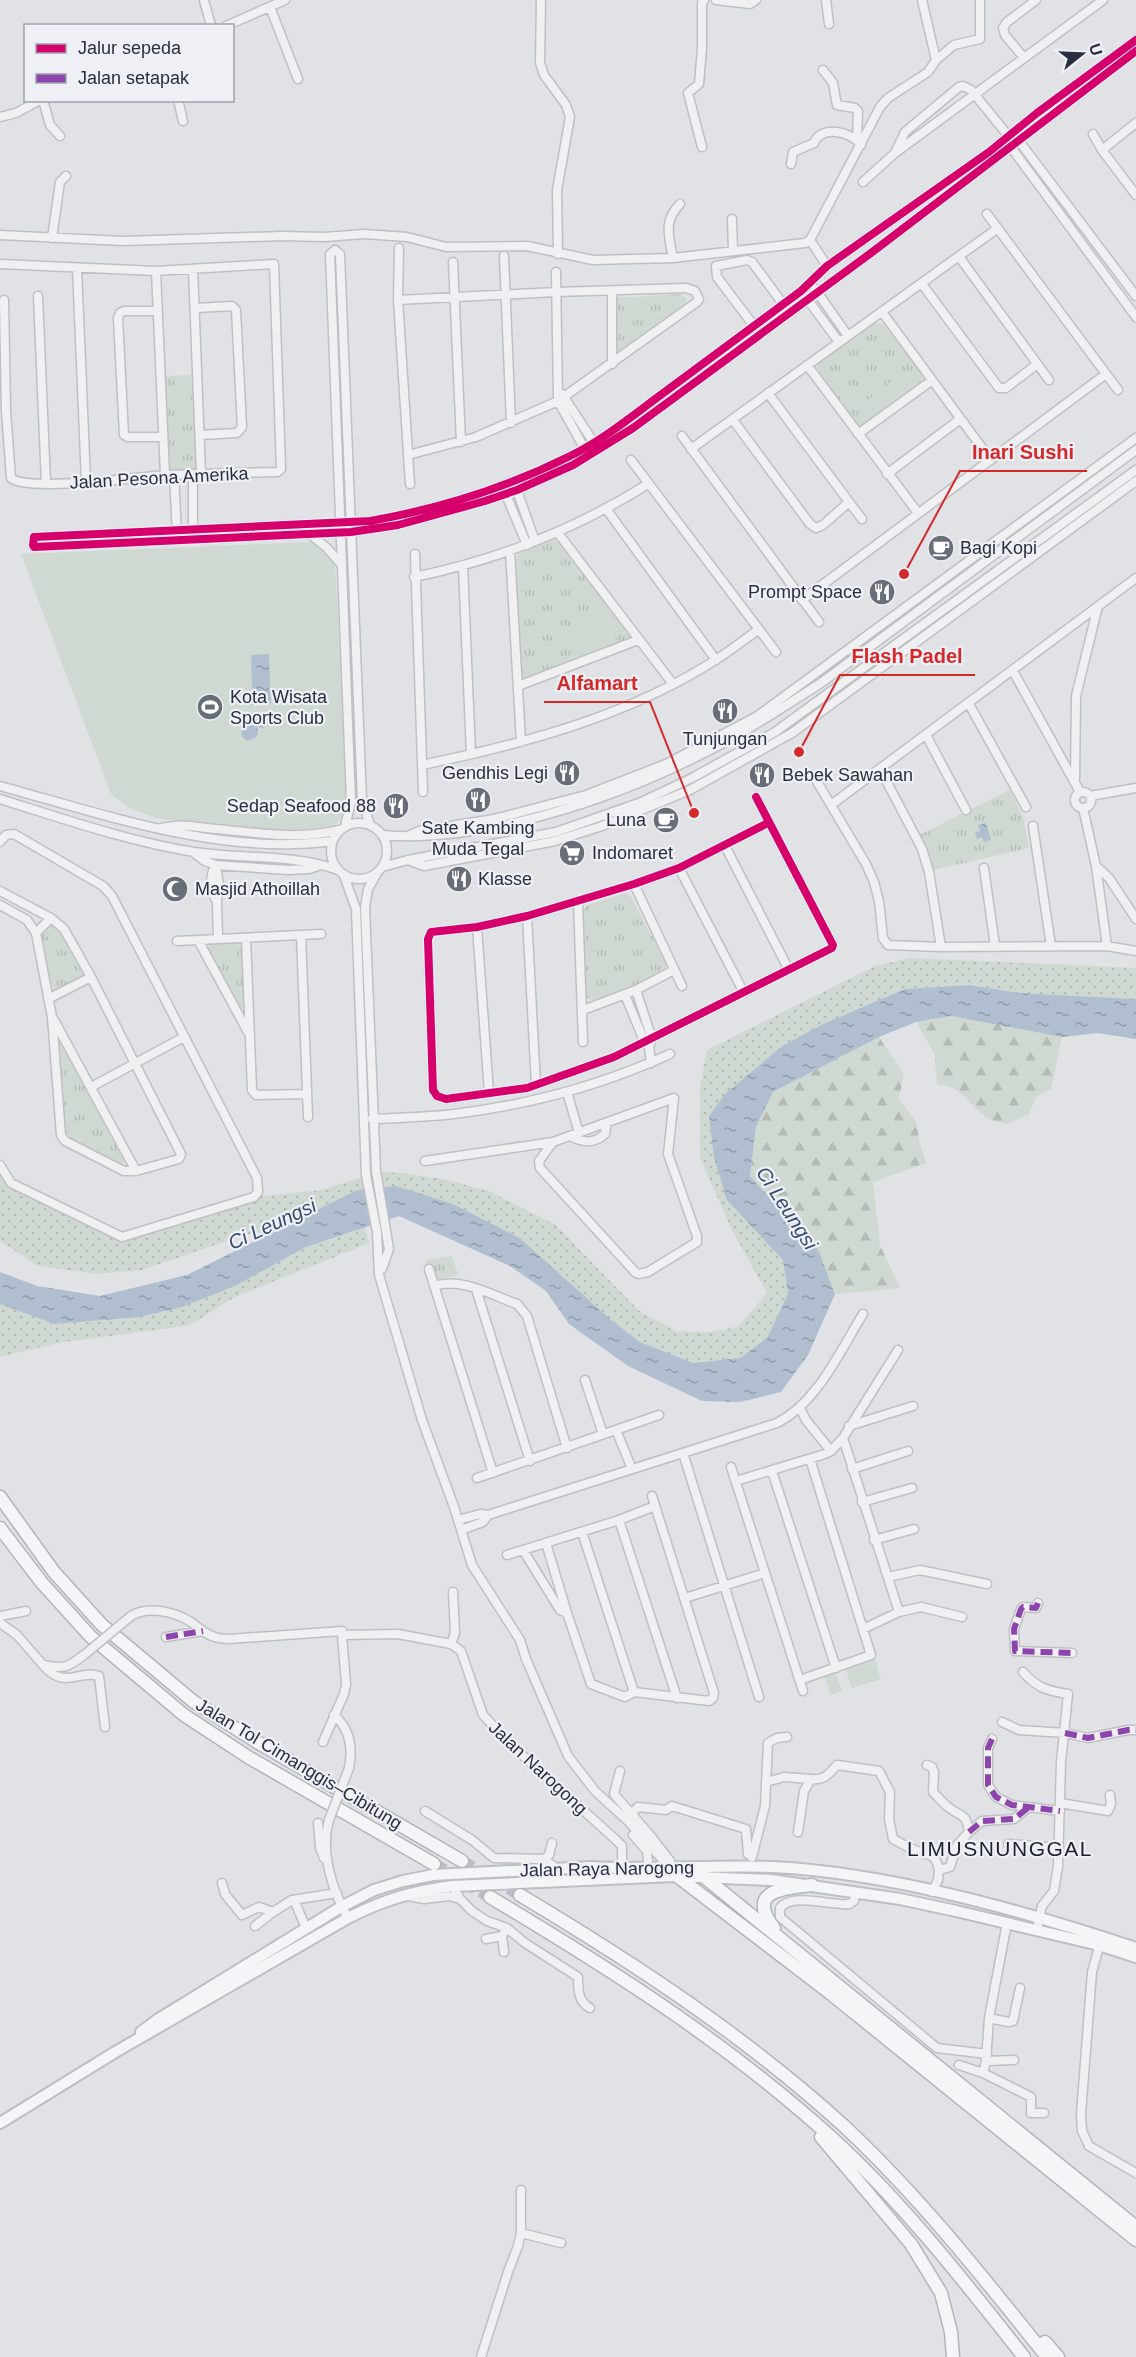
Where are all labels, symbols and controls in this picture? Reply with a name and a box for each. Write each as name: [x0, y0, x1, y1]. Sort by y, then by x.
legend: [24, 24, 234, 102]
north arrow: [1052, 24, 1112, 84]
text: Jalur sepeda: [78, 38, 182, 58]
text: U: [1086, 41, 1106, 58]
text: Jalan setapak: [78, 68, 190, 88]
callout: Inari Sushi: [960, 433, 1087, 471]
text: Inari Sushi: [972, 441, 1074, 463]
street label: Jalan Pesona Amerika: [69, 463, 250, 493]
cafe icon: Bagi Kopi: [926, 533, 956, 563]
place label: Bagi Kopi: [960, 538, 1037, 558]
restaurant icon: Prompt Space: [867, 577, 897, 607]
place label: Prompt Space: [748, 582, 862, 602]
callout: Flash Padel: [840, 637, 975, 675]
text: Flash Padel: [851, 645, 963, 667]
callout: Alfamart: [544, 664, 650, 702]
text: Alfamart: [556, 672, 638, 694]
place label: Kota Wisata Sports Club: [230, 687, 328, 728]
sports icon: Kota Wisata Sports Club: [195, 692, 225, 722]
restaurant icon: Tunjungan: [710, 696, 740, 726]
place label: Tunjungan: [683, 729, 767, 749]
restaurant icon: Gendhis Legi: [552, 758, 582, 788]
restaurant icon: Bebek Sawahan: [747, 760, 777, 790]
place label: Gendhis Legi: [442, 763, 548, 783]
place label: Bebek Sawahan: [782, 765, 913, 785]
restaurant icon: Sate Kambing Muda Tegal: [463, 785, 493, 815]
restaurant icon: Sedap Seafood 88: [381, 791, 411, 821]
place label: Sedap Seafood 88: [227, 796, 376, 816]
cafe icon: Luna: [651, 805, 681, 835]
place label: Luna: [606, 810, 647, 830]
place label: Sate Kambing Muda Tegal: [421, 818, 535, 859]
supermarket icon: Indomaret: [557, 838, 587, 868]
place label: Indomaret: [592, 843, 673, 863]
restaurant icon: Klasse: [444, 864, 474, 894]
place label: Klasse: [478, 869, 532, 889]
mosque icon: Masjid Athoillah: [160, 874, 190, 904]
place label: Masjid Athoillah: [195, 879, 320, 899]
water label: Ci Leungsi: [752, 1162, 822, 1254]
water label: Ci Leungsi: [225, 1194, 320, 1254]
street label: Jalan Tol Cimanggis–Cibitung: [192, 1694, 406, 1834]
street label: Jalan Narogong: [485, 1717, 591, 1819]
district label: LIMUSNUNGGAL: [907, 1837, 1093, 1860]
street label: Jalan Raya Narogong: [520, 1857, 694, 1881]

